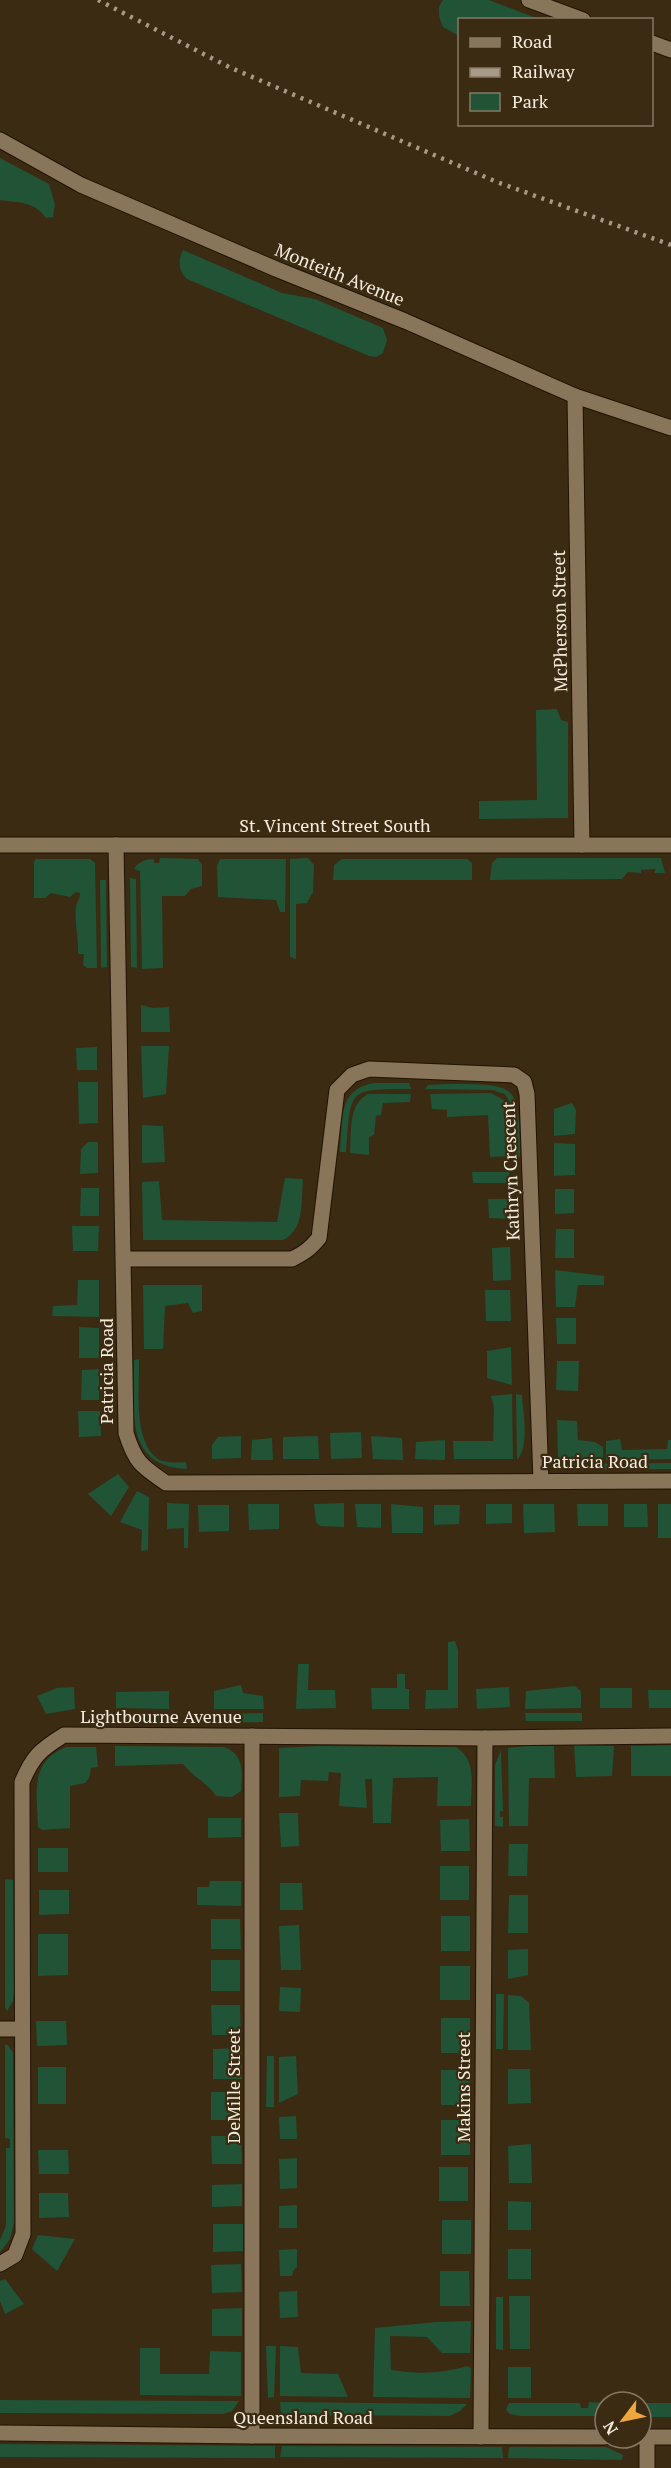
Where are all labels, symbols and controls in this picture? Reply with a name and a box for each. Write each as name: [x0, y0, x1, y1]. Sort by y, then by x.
legend: [458, 18, 653, 126]
text: Road: [512, 29, 552, 53]
text: Railway: [512, 59, 576, 83]
text: Park: [512, 89, 549, 113]
street label: Monteith Avenue: [272, 237, 408, 311]
street label: McPherson Street: [546, 549, 572, 692]
street label: St. Vincent Street South: [239, 813, 431, 837]
street label: Kathryn Crescent: [496, 1101, 524, 1241]
street label: Patricia Road: [94, 1318, 118, 1424]
street label: Patricia Road: [542, 1449, 648, 1473]
street label: Lightbourne Avenue: [80, 1704, 242, 1728]
street label: DeMille Street: [221, 2028, 245, 2144]
street label: Makins Street: [451, 2032, 475, 2142]
north arrow: [593, 2390, 653, 2450]
street label: Queensland Road: [233, 2405, 373, 2429]
text: N: [598, 2417, 623, 2439]

